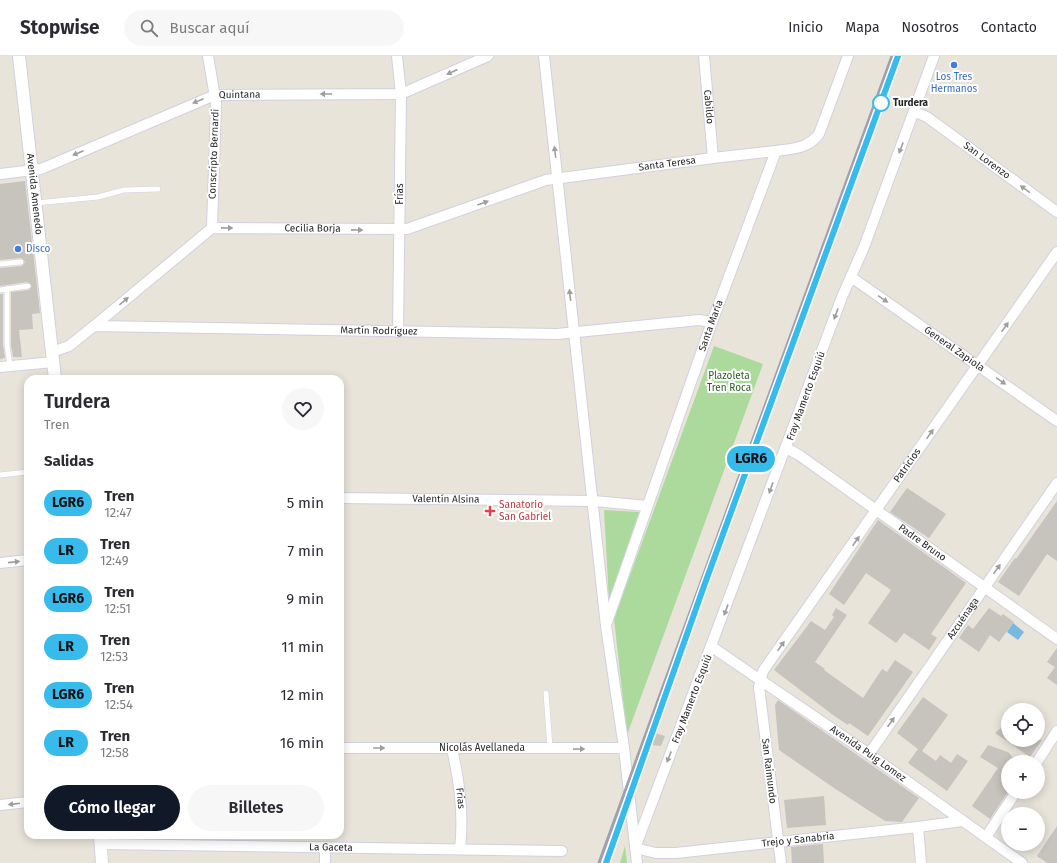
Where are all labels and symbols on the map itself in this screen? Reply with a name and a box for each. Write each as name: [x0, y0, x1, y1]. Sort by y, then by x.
marker: Los Tres Hermanos: [949, 60, 959, 70]
one-way arrow: [446, 69, 458, 75]
place label: Los Tres Hermanos: [931, 71, 978, 95]
street label: Quintana: [219, 89, 261, 101]
street label: Cabildo: [701, 89, 716, 125]
one-way arrow: [319, 91, 332, 97]
marker: Turdera: [872, 94, 890, 112]
place label: Turdera: [893, 97, 929, 109]
one-way arrow: [192, 98, 203, 104]
street label: Conscripto Bernardi: [206, 109, 222, 199]
street label: San Lorenzo: [961, 140, 1013, 182]
one-way arrow: [897, 143, 903, 155]
one-way arrow: [552, 145, 558, 158]
one-way arrow: [73, 150, 84, 156]
street label: Avenida Amenedo: [24, 153, 45, 236]
street label: Santa Teresa: [638, 154, 696, 174]
street label: Frías: [393, 183, 406, 205]
one-way arrow: [1020, 185, 1031, 193]
one-way arrow: [477, 200, 489, 206]
street label: Cecilia Borja: [284, 222, 341, 235]
one-way arrow: [221, 225, 234, 231]
one-way arrow: [351, 226, 363, 233]
place label: Disco: [26, 243, 51, 255]
marker: Disco: [13, 244, 23, 254]
one-way arrow: [567, 289, 574, 301]
one-way arrow: [877, 296, 889, 303]
one-way arrow: [118, 297, 129, 306]
street label: Santa María: [696, 298, 726, 353]
one-way arrow: [833, 308, 839, 320]
one-way arrow: [1001, 322, 1009, 332]
street label: Martín Rodríguez: [340, 324, 418, 338]
street label: General Zapiola: [922, 324, 987, 374]
street label: Fray Mamerto Esquiú: [783, 349, 828, 442]
park label: Plazoleta Tren Roca: [707, 370, 751, 394]
one-way arrow: [996, 377, 1007, 385]
one-way arrow: [926, 429, 934, 439]
line badge: LGR6: [723, 446, 779, 472]
street label: Patricios: [891, 446, 924, 485]
one-way arrow: [768, 482, 774, 494]
street label: Valentín Alsina: [412, 492, 480, 506]
place label: Sanatorio San Gabriel: [499, 499, 551, 523]
marker: Sanatorio San Gabriel: [484, 505, 496, 517]
street label: Padre Bruno: [896, 522, 948, 564]
one-way arrow: [852, 535, 860, 546]
one-way arrow: [8, 558, 20, 565]
one-way arrow: [993, 564, 1001, 574]
street label: Azcuénaga: [945, 595, 982, 641]
one-way arrow: [722, 604, 728, 616]
one-way arrow: [777, 641, 785, 652]
street label: Fray Mamerto Esquiú: [669, 652, 715, 745]
one-way arrow: [887, 717, 895, 727]
street label: Avenida Puig Lomez: [828, 723, 909, 785]
street label: San Raimundo: [759, 738, 779, 804]
street label: Nicolás Avellaneda: [439, 742, 525, 754]
one-way arrow: [373, 745, 386, 751]
one-way arrow: [573, 746, 586, 752]
one-way arrow: [666, 752, 672, 764]
street label: Frías: [453, 787, 468, 810]
one-way arrow: [8, 801, 20, 807]
street label: Trejo y Sanabria: [761, 830, 835, 850]
street label: La Gaceta: [309, 841, 353, 854]

